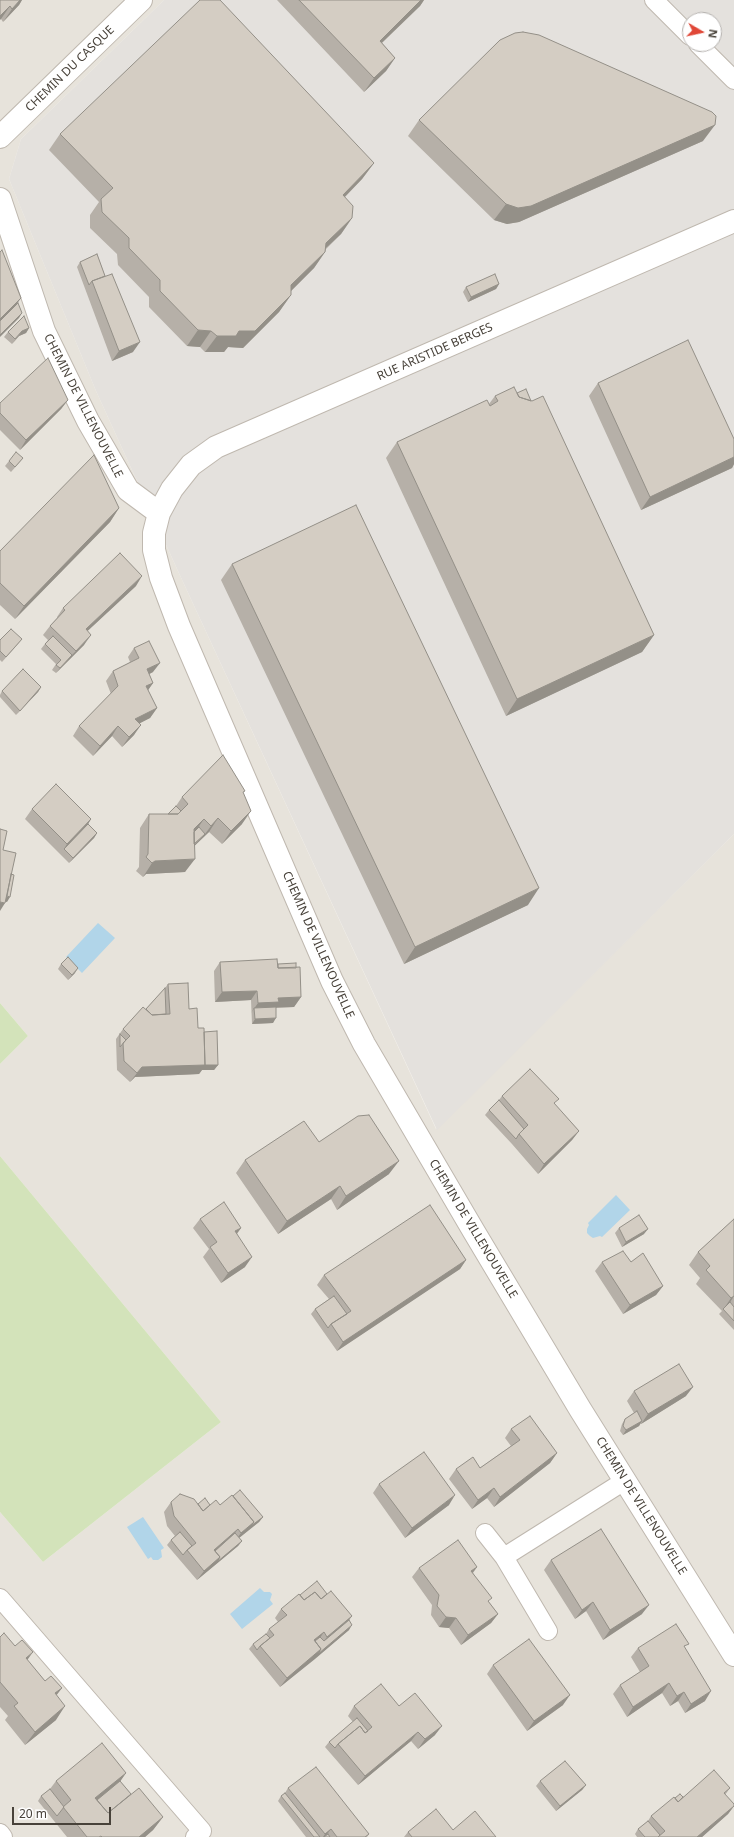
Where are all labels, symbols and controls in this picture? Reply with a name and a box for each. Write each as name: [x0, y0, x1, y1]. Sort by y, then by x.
north arrow: [682, 12, 722, 52]
street label: CHEMIN DU CASQUE: [23, 23, 117, 115]
text: N: [705, 28, 721, 39]
street label: RUE ARISTIDE BERGES: [375, 320, 495, 384]
street label: CHEMIN DE VILLENOUVELLE: [40, 332, 126, 480]
street label: CHEMIN DE VILLENOUVELLE: [279, 869, 357, 1021]
street label: CHEMIN DE VILLENOUVELLE: [426, 1157, 520, 1301]
street label: CHEMIN DE VILLENOUVELLE: [593, 1434, 689, 1578]
scale bar: [14, 1799, 113, 1825]
text: 20 m: [19, 1805, 47, 1822]

